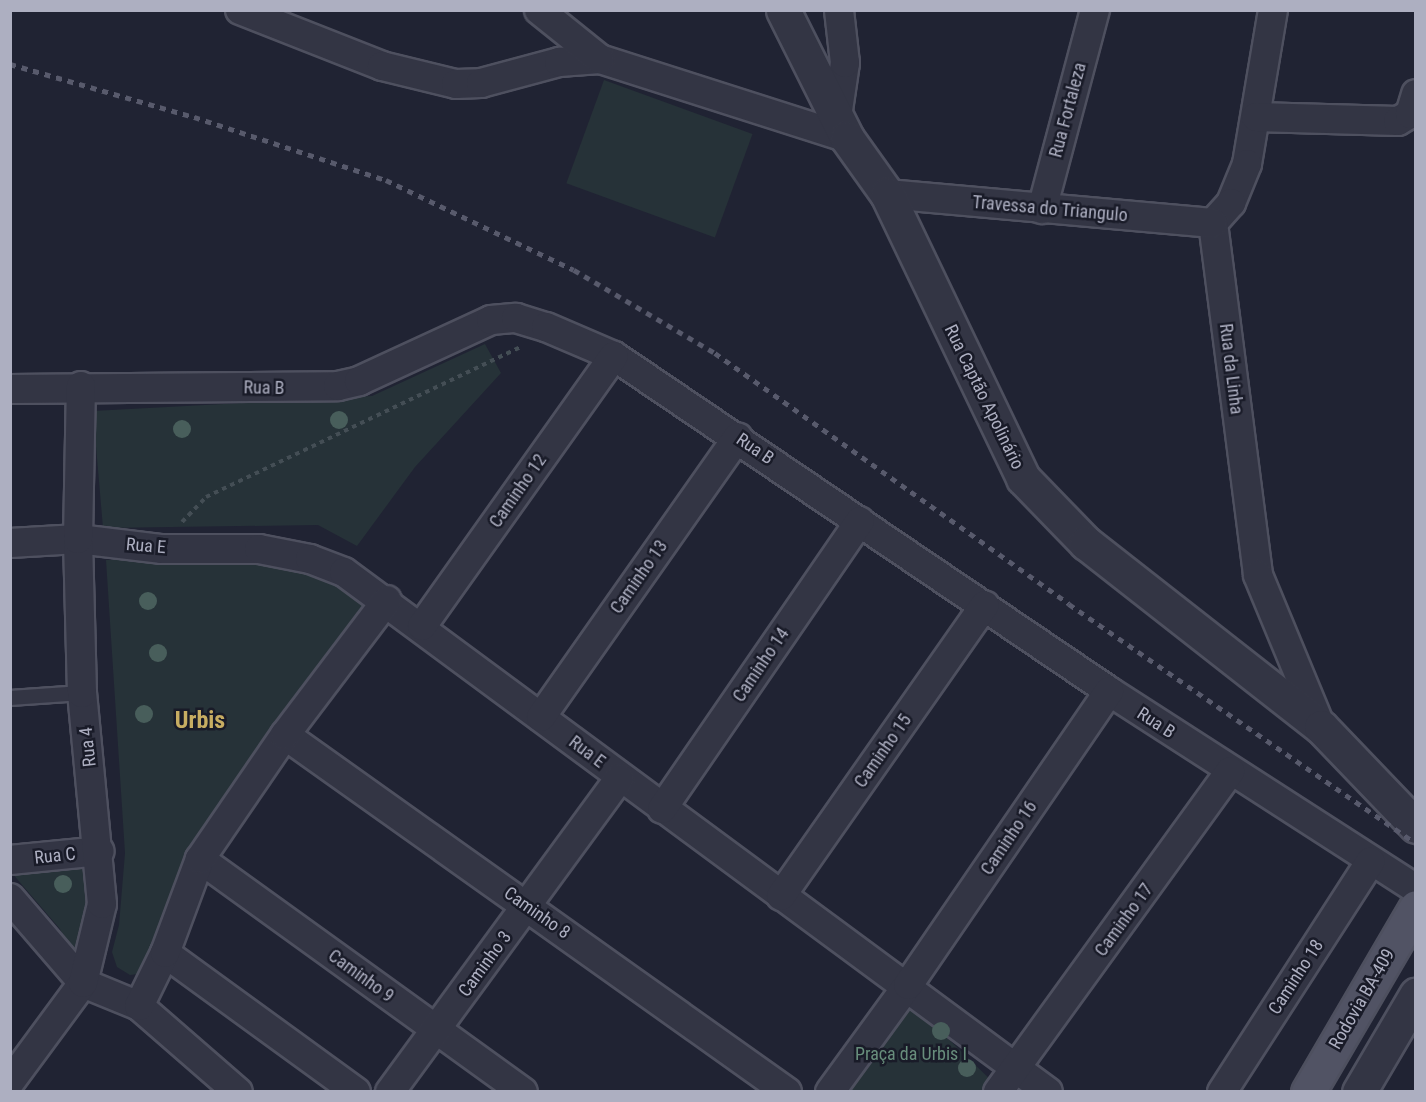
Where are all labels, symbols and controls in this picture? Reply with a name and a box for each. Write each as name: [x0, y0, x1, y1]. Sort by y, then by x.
street label: Rua Fortaleza: [1045, 60, 1091, 160]
street label: Travessa do Triangulo: [971, 191, 1129, 227]
street label: Rua Captão Apolinário: [940, 321, 1028, 473]
street label: Rua da Linha: [1215, 322, 1247, 416]
street label: Rua B: [243, 377, 285, 399]
street label: Rua B: [732, 429, 778, 469]
street label: Caminho 12: [485, 450, 551, 532]
street label: Rua E: [125, 533, 167, 559]
street label: Caminho 13: [606, 536, 672, 618]
street label: Caminho 14: [728, 624, 794, 706]
street label: Rua B: [1133, 703, 1179, 743]
district label: Urbis: [175, 707, 225, 735]
street label: Caminho 15: [850, 710, 916, 792]
street label: Rua 4: [75, 726, 101, 768]
street label: Rua E: [565, 731, 609, 773]
street label: Caminho 16: [976, 797, 1042, 879]
street label: Rua C: [33, 843, 77, 869]
street label: Caminho 17: [1090, 879, 1158, 961]
street label: Caminho 8: [500, 882, 574, 944]
street label: Caminho 3: [454, 927, 516, 1001]
street label: Caminho 18: [1264, 936, 1328, 1018]
street label: Caminho 9: [324, 945, 398, 1007]
street label: Rodovia BA-409: [1325, 945, 1399, 1053]
park label: Praça da Urbis I: [855, 1043, 967, 1065]

